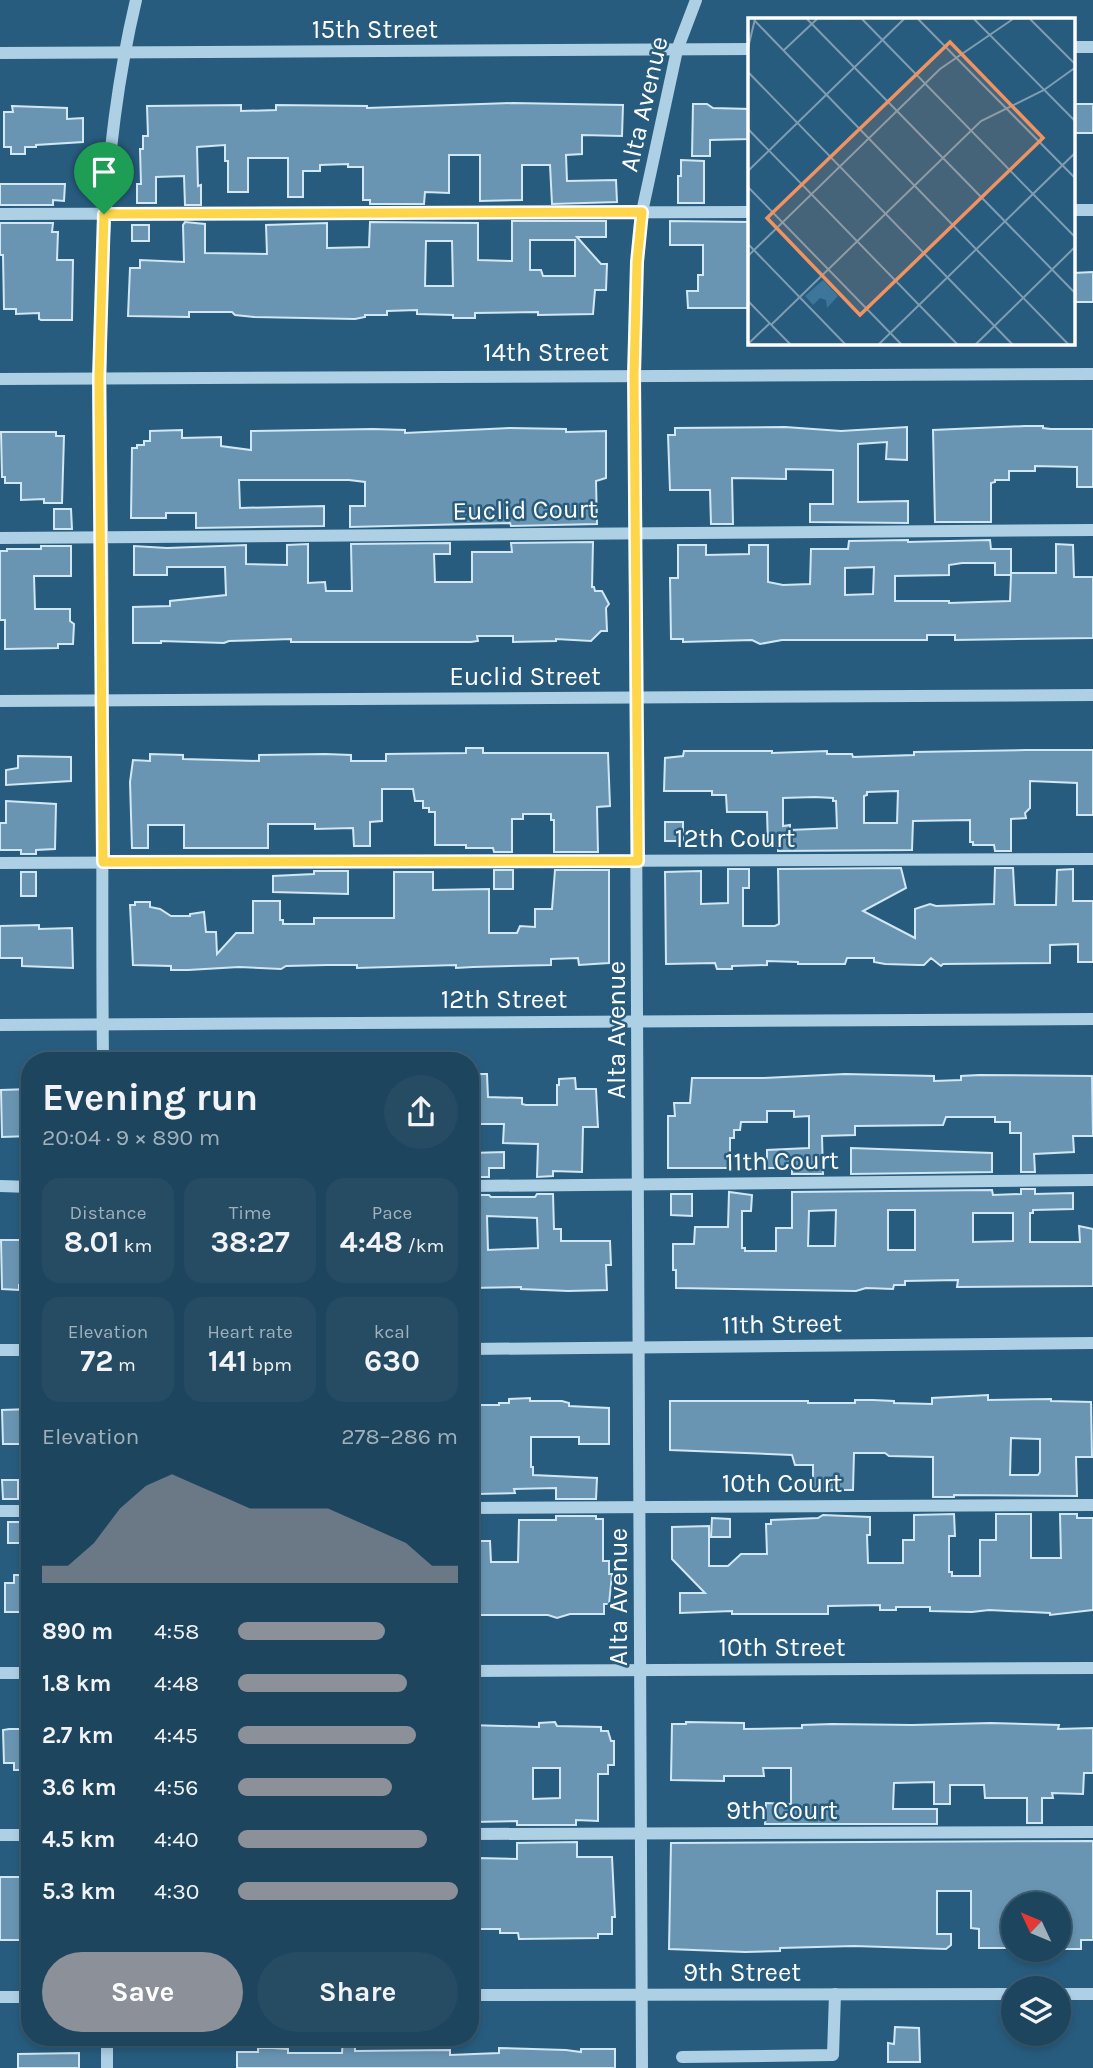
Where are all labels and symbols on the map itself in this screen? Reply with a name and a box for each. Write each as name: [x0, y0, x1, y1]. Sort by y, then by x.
street label: 15th Street: [312, 14, 438, 45]
inset map: [748, 18, 1076, 345]
street label: Alta Avenue: [613, 33, 675, 175]
pin: [74, 142, 134, 214]
street label: 14th Street: [483, 337, 609, 368]
street label: Euclid Court: [452, 493, 598, 527]
street label: Euclid Street: [449, 661, 601, 692]
street label: 12th Court: [675, 823, 795, 854]
street label: Alta Avenue: [601, 961, 632, 1099]
street label: 12th Street: [441, 984, 568, 1015]
street label: 11th Court: [725, 1145, 839, 1177]
street label: 11th Street: [722, 1307, 843, 1341]
street label: 10th Court: [722, 1468, 843, 1499]
street label: Alta Avenue: [603, 1528, 634, 1666]
street label: 10th Street: [718, 1632, 846, 1663]
street label: 9th Court: [726, 1795, 838, 1826]
north arrow: [1001, 1892, 1071, 1962]
street label: 9th Street: [683, 1957, 801, 1988]

